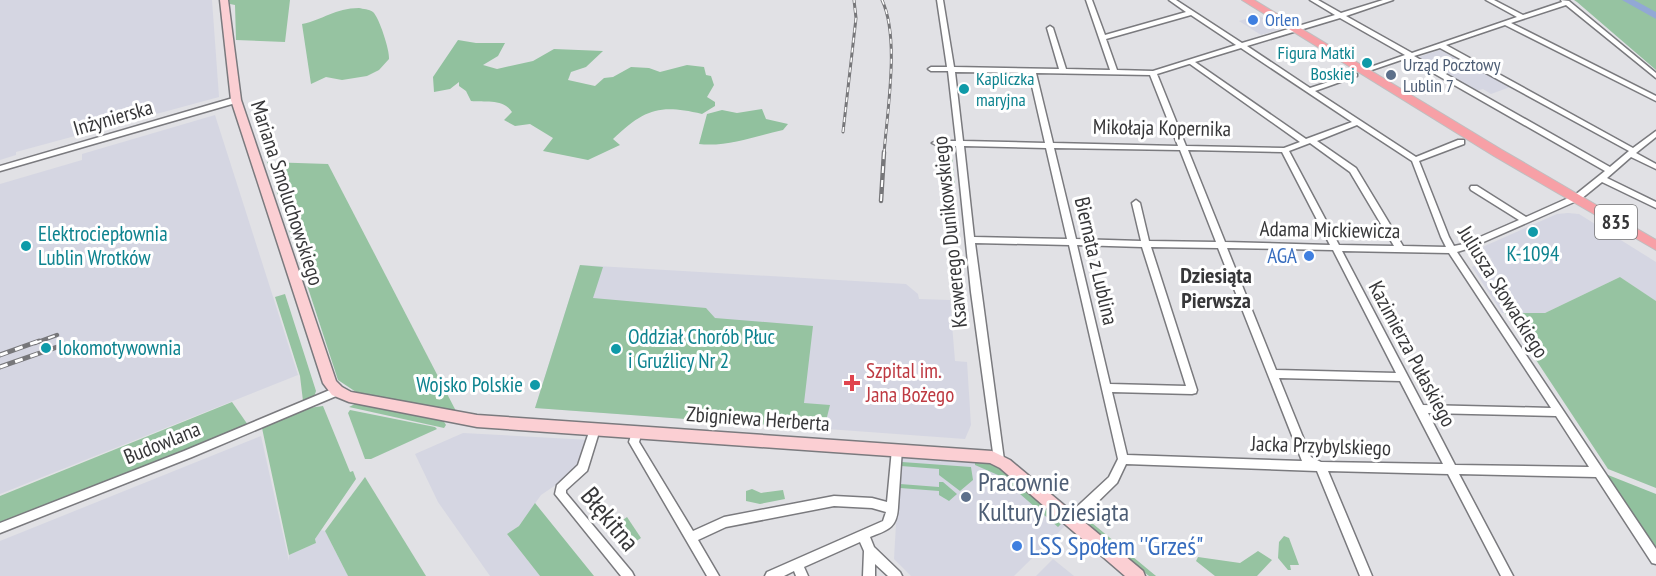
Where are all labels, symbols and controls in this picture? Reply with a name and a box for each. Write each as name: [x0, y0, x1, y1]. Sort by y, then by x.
place label: Orlen: [1265, 8, 1299, 31]
marker: Orlen: [1246, 13, 1260, 27]
place label: Figura Matki Boskiej: [1278, 41, 1355, 85]
place label: Urząd Pocztowy Lublin 7: [1403, 53, 1501, 97]
marker: Figura Matki Boskiej: [1360, 56, 1374, 70]
place label: Kapliczka maryjna: [976, 67, 1034, 111]
marker: Urząd Pocztowy Lublin 7: [1384, 68, 1398, 82]
marker: Kapliczka maryjna: [957, 82, 971, 96]
street label: Inżynierska: [70, 93, 156, 142]
street label: Mariana Smoluchowskiego: [245, 97, 330, 289]
street label: Mikołaja Kopernika: [1093, 113, 1231, 142]
street label: Ksawerego Dunikowskiego: [926, 135, 973, 329]
street label: Biernata z Lublina: [1069, 194, 1124, 327]
road number: 835: [1595, 205, 1637, 239]
street label: Adama Mickiewicza: [1259, 215, 1401, 244]
place label: Elektrociepłownia Lublin Wrotków: [38, 220, 168, 271]
street label: Juliusza Słowackiego: [1452, 220, 1555, 363]
marker: K-1094: [1526, 225, 1540, 239]
marker: Elektrociepłownia Lublin Wrotków: [19, 239, 33, 253]
place label: K-1094: [1507, 240, 1560, 267]
place label: AGA: [1267, 242, 1297, 269]
marker: AGA: [1302, 249, 1316, 263]
district label: Dziesiąta Pierwsza: [1180, 261, 1252, 314]
street label: Kazimierza Pułaskiego: [1363, 276, 1462, 431]
place label: Oddział Chorób Płuc i Gruźlicy Nr 2: [628, 323, 775, 374]
place label: lokomotywownia: [58, 334, 181, 361]
marker: lokomotywownia: [39, 341, 53, 355]
marker: Oddział Chorób Płuc i Gruźlicy Nr 2: [609, 342, 623, 356]
place label: Szpital im. Jana Bożego: [865, 357, 954, 408]
place label: Wojsko Polskie: [416, 371, 523, 398]
marker: Szpital im. Jana Bożego: [843, 374, 861, 392]
marker: Wojsko Polskie: [528, 378, 542, 392]
street label: Zbigniewa Herberta: [686, 400, 830, 437]
street label: Budowlana: [120, 415, 204, 470]
street label: Jacka Przybylskiego: [1250, 430, 1391, 461]
place label: Pracownie Kultury Dziesiąta: [978, 465, 1129, 528]
street label: Błękitna: [574, 480, 647, 558]
marker: Pracownie Kultury Dziesiąta: [959, 490, 973, 504]
place label: LSS Społem ''Grześ": [1029, 529, 1204, 562]
marker: LSS Społem ''Grześ": [1010, 539, 1024, 553]

